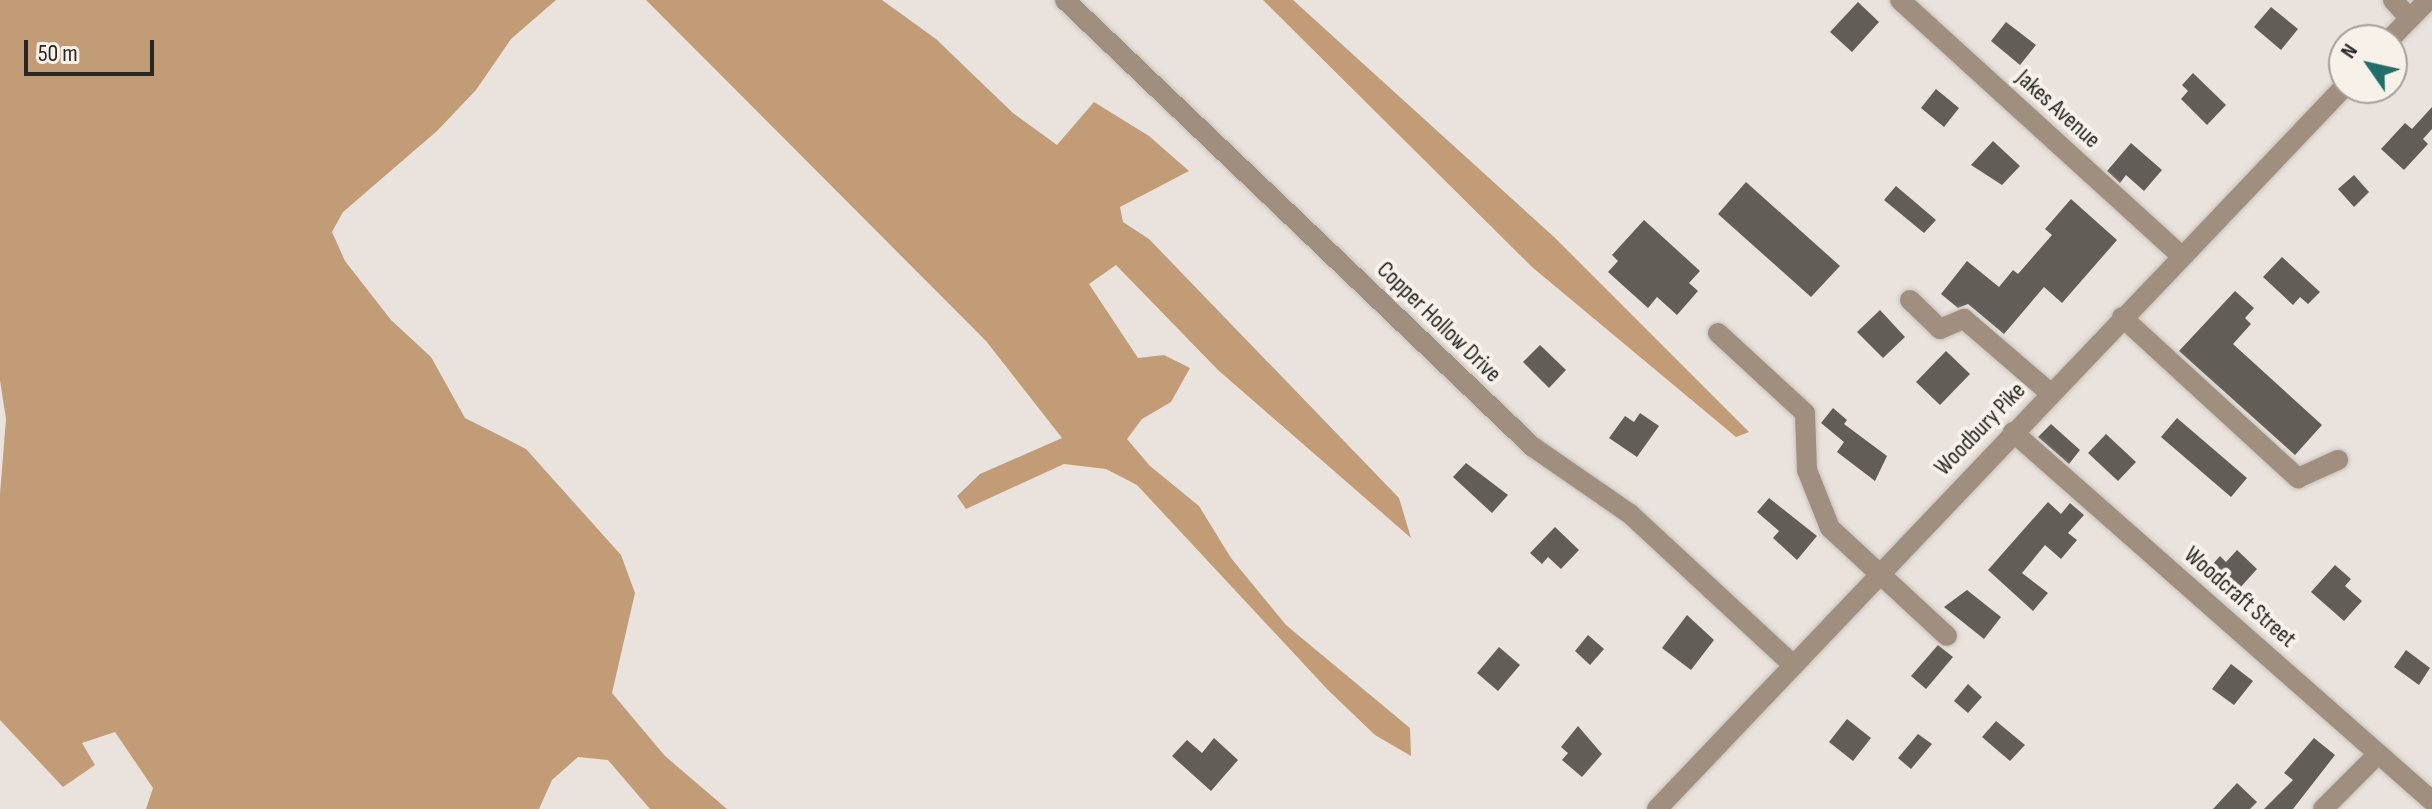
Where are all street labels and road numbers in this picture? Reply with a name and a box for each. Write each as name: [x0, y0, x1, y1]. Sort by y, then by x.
street label: Jakes Avenue: [2010, 64, 2106, 154]
street label: Copper Hollow Drive: [1371, 255, 1507, 389]
street label: Woodbury Pike: [1929, 376, 2031, 482]
street label: Woodcraft Street: [2178, 541, 2302, 653]

